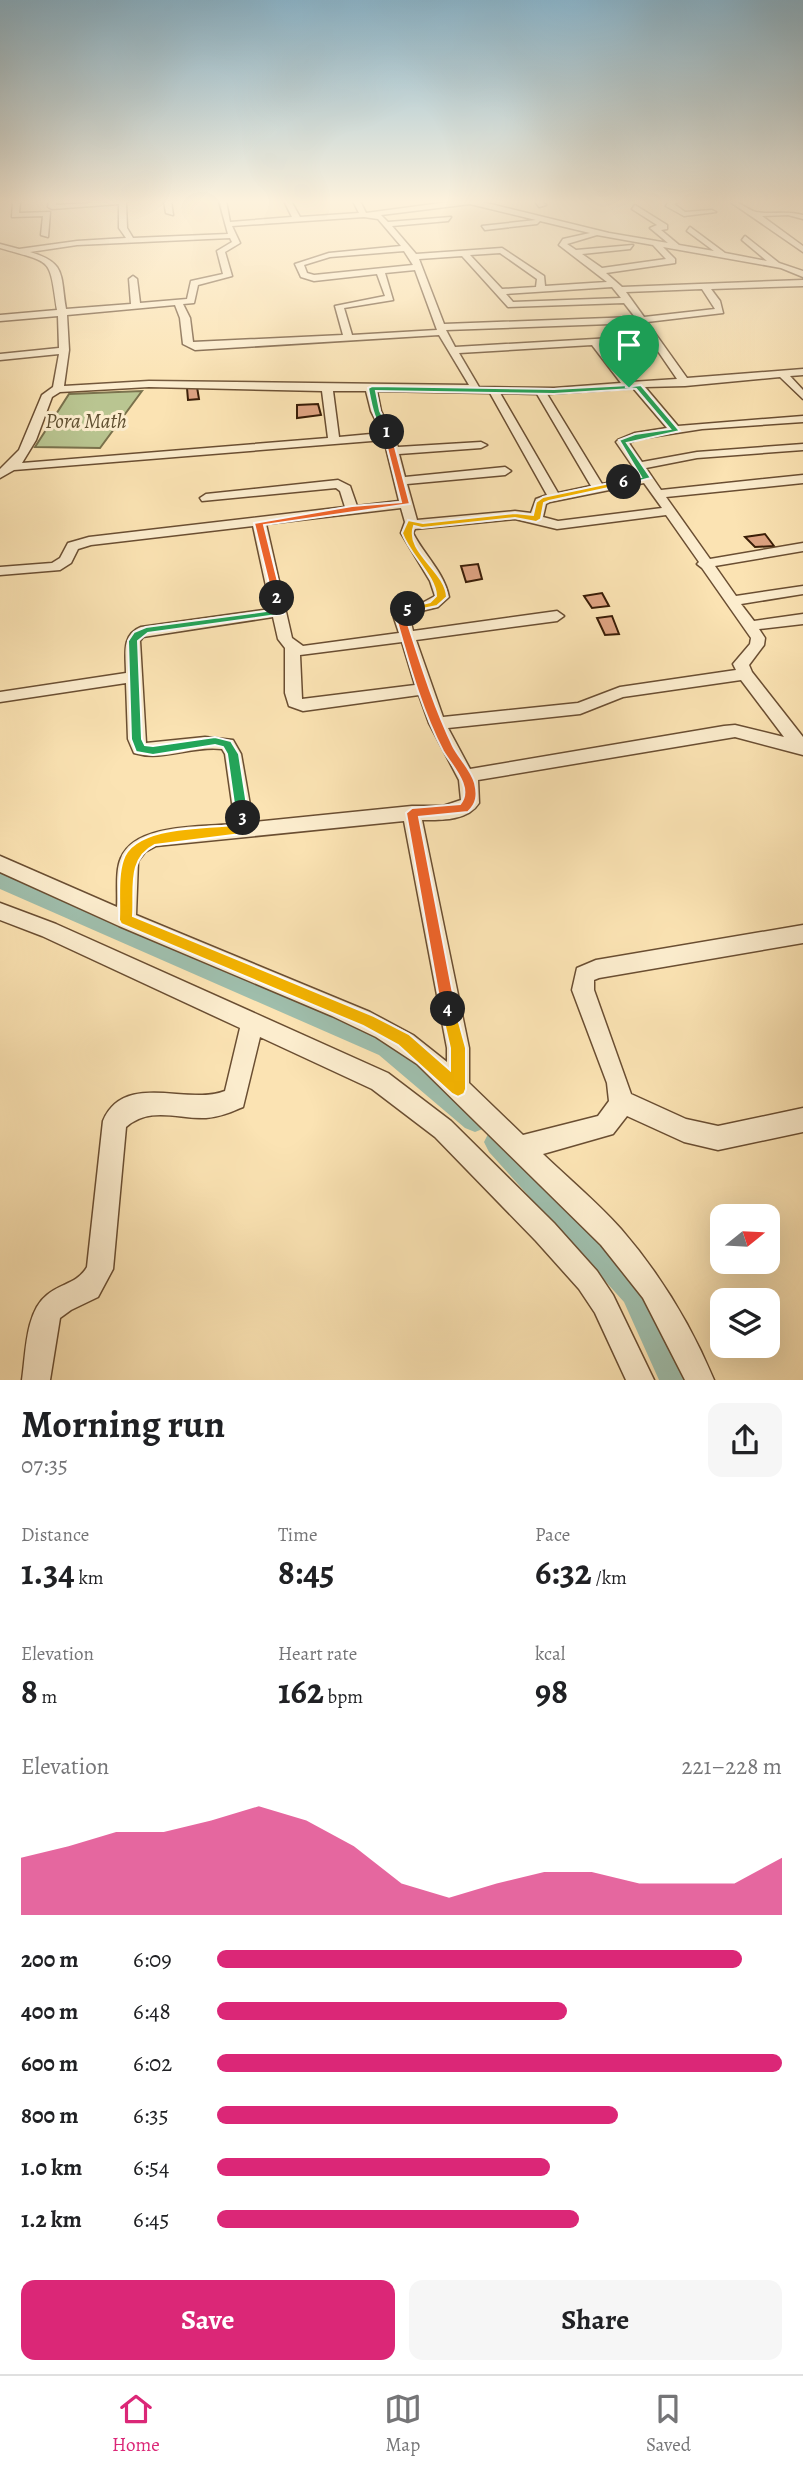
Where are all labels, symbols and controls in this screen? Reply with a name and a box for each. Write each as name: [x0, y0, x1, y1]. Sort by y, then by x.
pin: [599, 315, 659, 387]
icon: arrive: [610, 326, 648, 364]
park label: Pora Math: [45, 407, 127, 435]
pin: 1: [370, 414, 404, 450]
text: 1: [383, 418, 390, 444]
pin: 6: [606, 464, 642, 500]
text: 6: [619, 468, 628, 494]
pin: 2: [260, 580, 294, 616]
text: 2: [272, 584, 281, 610]
pin: 5: [390, 592, 426, 626]
text: 5: [403, 595, 412, 621]
pin: 3: [226, 800, 260, 836]
text: 3: [238, 804, 247, 830]
pin: 4: [430, 992, 466, 1026]
text: 4: [443, 995, 452, 1021]
north arrow: [710, 1204, 780, 1274]
map controls: [710, 1204, 780, 1358]
button: layers: [710, 1288, 780, 1358]
text: Morning run: [21, 1398, 225, 1450]
button: share: [708, 1403, 782, 1477]
text: 07:35: [21, 1450, 68, 1481]
text: Distance: [21, 1522, 89, 1548]
text: Time: [278, 1522, 317, 1548]
text: Pace: [535, 1522, 570, 1548]
text: 1.34: [21, 1548, 75, 1596]
text: 8:45: [278, 1548, 335, 1596]
text: 6:32: [535, 1548, 592, 1596]
text: km: [75, 1565, 104, 1591]
text: /km: [592, 1565, 627, 1591]
text: Elevation: [21, 1641, 94, 1667]
text: Heart rate: [278, 1641, 357, 1667]
text: kcal: [535, 1641, 565, 1667]
text: 8: [21, 1667, 38, 1715]
text: 162: [278, 1667, 324, 1715]
text: 98: [535, 1667, 568, 1715]
text: m: [38, 1684, 57, 1710]
text: bpm: [324, 1684, 363, 1710]
text: Elevation: [21, 1751, 109, 1782]
text: 221–228 m: [682, 1751, 782, 1782]
text: 200 m: [21, 1944, 79, 1975]
text: 6:09: [133, 1944, 172, 1975]
text: 400 m: [21, 1996, 78, 2027]
text: 6:48: [133, 1996, 171, 2027]
text: 600 m: [21, 2048, 78, 2079]
text: 6:02: [133, 2048, 172, 2079]
text: 800 m: [21, 2100, 78, 2131]
text: 6:35: [133, 2100, 169, 2131]
text: 1.0 km: [21, 2152, 82, 2183]
text: 6:54: [133, 2152, 169, 2183]
text: 1.2 km: [21, 2204, 82, 2235]
text: 6:45: [133, 2204, 169, 2235]
button: Save: [21, 2280, 395, 2360]
button: Share: [409, 2280, 782, 2360]
tab: Home: [112, 2390, 160, 2458]
tab: Map: [384, 2390, 422, 2458]
tab: Saved: [646, 2390, 691, 2458]

